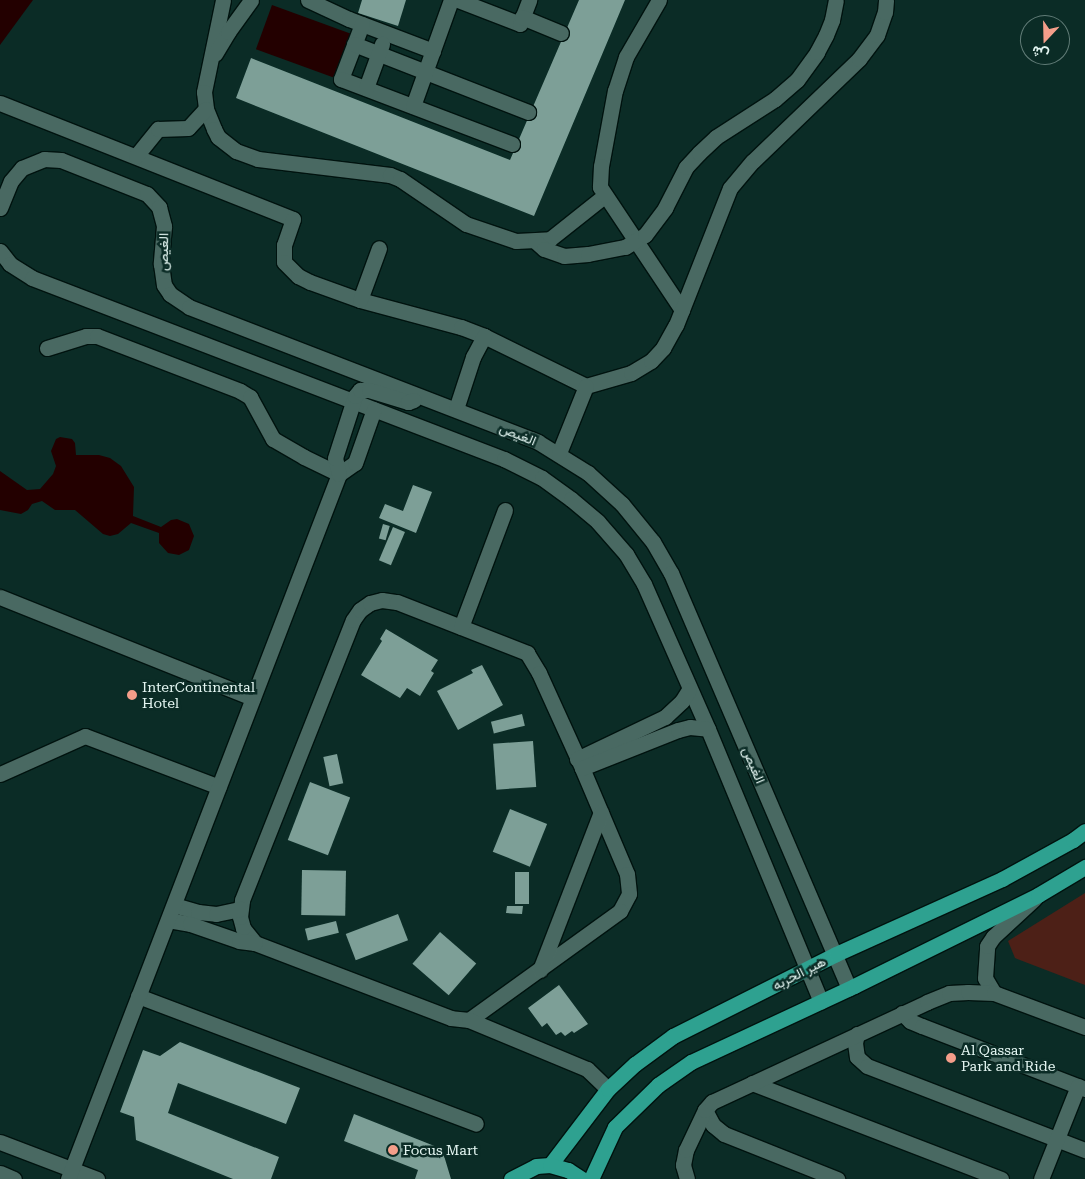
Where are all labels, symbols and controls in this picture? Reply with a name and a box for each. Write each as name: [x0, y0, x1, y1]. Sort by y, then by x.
north arrow: [1020, 15, 1070, 65]
text: ش: [1029, 43, 1051, 64]
street label: الغيص: [154, 233, 172, 271]
street label: الغيص: [497, 419, 539, 449]
place label: InterContinental Hotel: [142, 679, 255, 712]
marker: InterContinental Hotel: [126, 689, 138, 701]
street label: الغيص: [739, 744, 769, 786]
street label: هير الحربه: [770, 952, 828, 994]
place label: Al Qassar Park and Ride: [961, 1042, 1055, 1074]
marker: Al Qassar Park and Ride: [945, 1052, 957, 1064]
place label: Focus Mart: [403, 1142, 478, 1158]
marker: Focus Mart: [387, 1144, 399, 1156]

